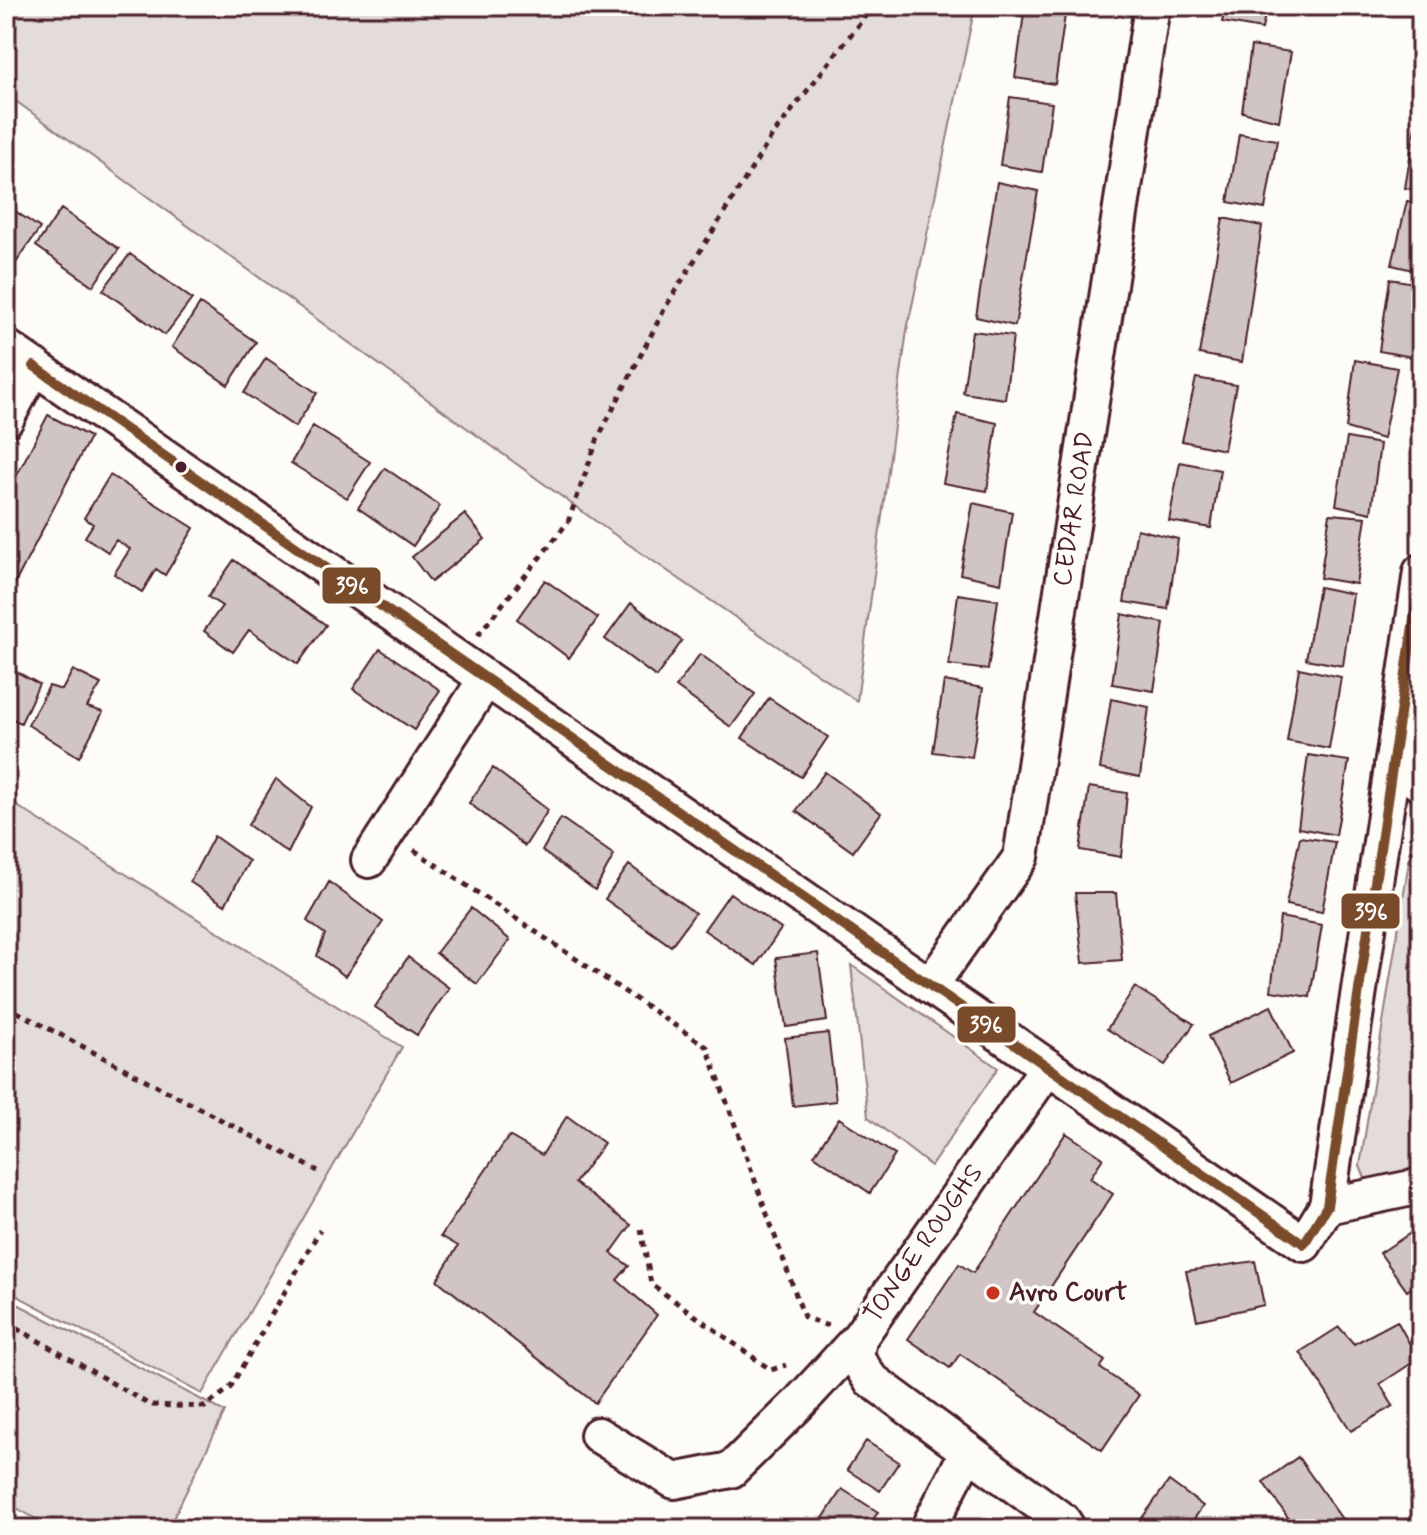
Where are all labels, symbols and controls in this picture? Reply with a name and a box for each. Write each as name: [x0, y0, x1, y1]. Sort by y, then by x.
street label: CEDAR ROAD: [1046, 429, 1103, 589]
unlabelled marker: [173, 459, 189, 475]
line badge: 396: [321, 566, 382, 605]
text: 396: [335, 573, 369, 601]
line badge: 396: [1340, 892, 1401, 930]
text: 396: [1354, 899, 1388, 927]
line badge: 396: [956, 1005, 1017, 1044]
text: 396: [969, 1012, 1003, 1040]
street label: TONGE ROUGHS: [856, 1158, 992, 1330]
place label: Avro Court: [1009, 1276, 1127, 1310]
marker: Avro Court: [984, 1284, 1002, 1302]

